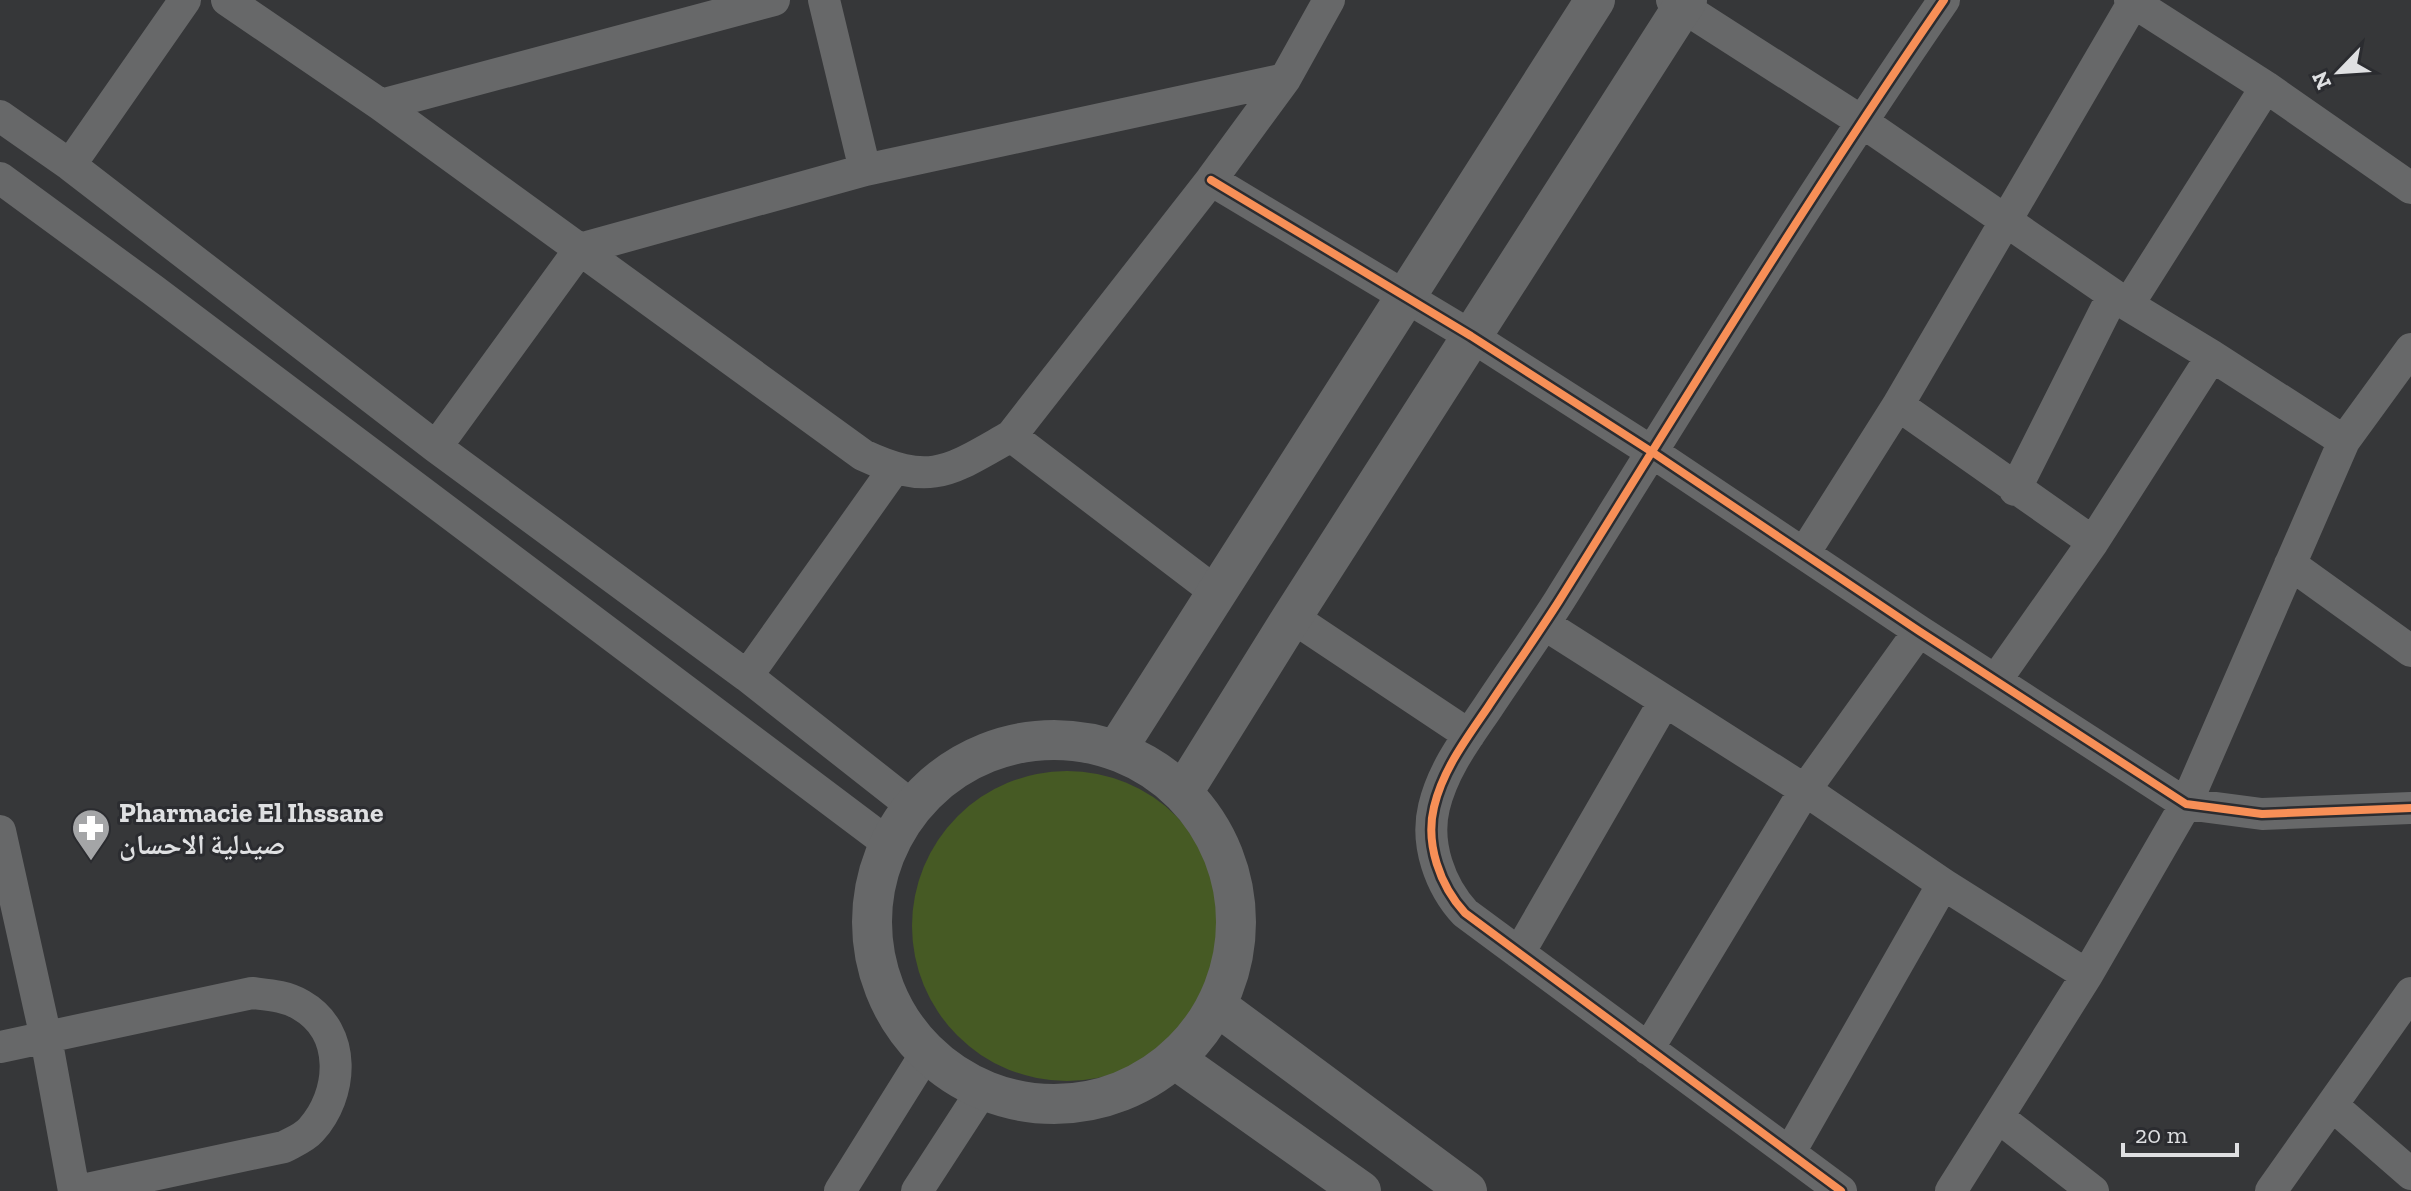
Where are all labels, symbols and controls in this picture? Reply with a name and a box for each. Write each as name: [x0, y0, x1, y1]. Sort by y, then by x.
north arrow: [2299, 32, 2379, 112]
text: N: [2305, 67, 2337, 94]
place label: Pharmacie El Ihssane صيدلية الاحسان: [119, 796, 384, 861]
pharmacy icon: Pharmacie El Ihssane صيدلية الاحسان: [70, 807, 112, 862]
scale bar: [2123, 1107, 2237, 1157]
text: 20 m: [2135, 1120, 2188, 1149]

